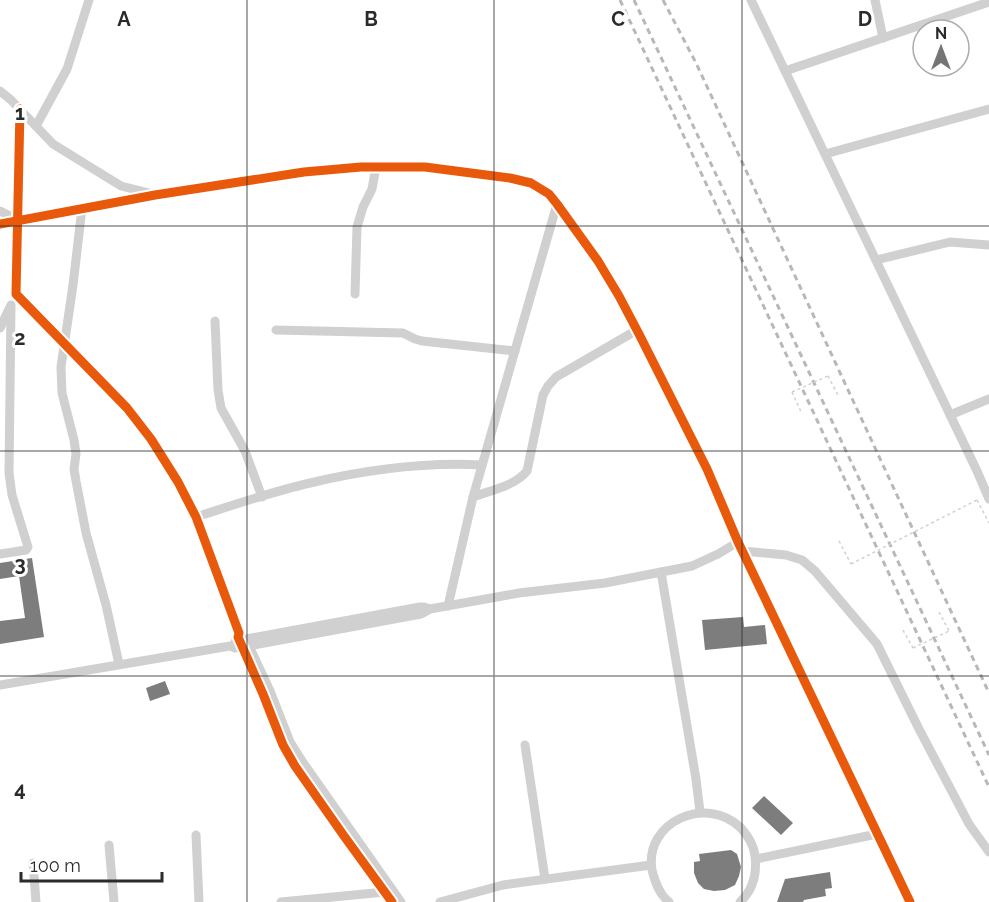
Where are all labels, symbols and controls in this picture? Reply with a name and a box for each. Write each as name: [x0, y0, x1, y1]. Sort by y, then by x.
text: A: [117, 7, 131, 31]
text: B: [364, 7, 378, 31]
text: C: [611, 7, 625, 31]
text: D: [858, 7, 872, 31]
north arrow: [911, 18, 971, 78]
text: N: [935, 24, 947, 43]
text: 1: [15, 101, 25, 125]
text: 2: [14, 326, 26, 350]
text: 3: [14, 552, 26, 576]
text: 4: [14, 777, 26, 801]
scale bar: [21, 845, 162, 883]
text: 100 m: [30, 855, 81, 876]

